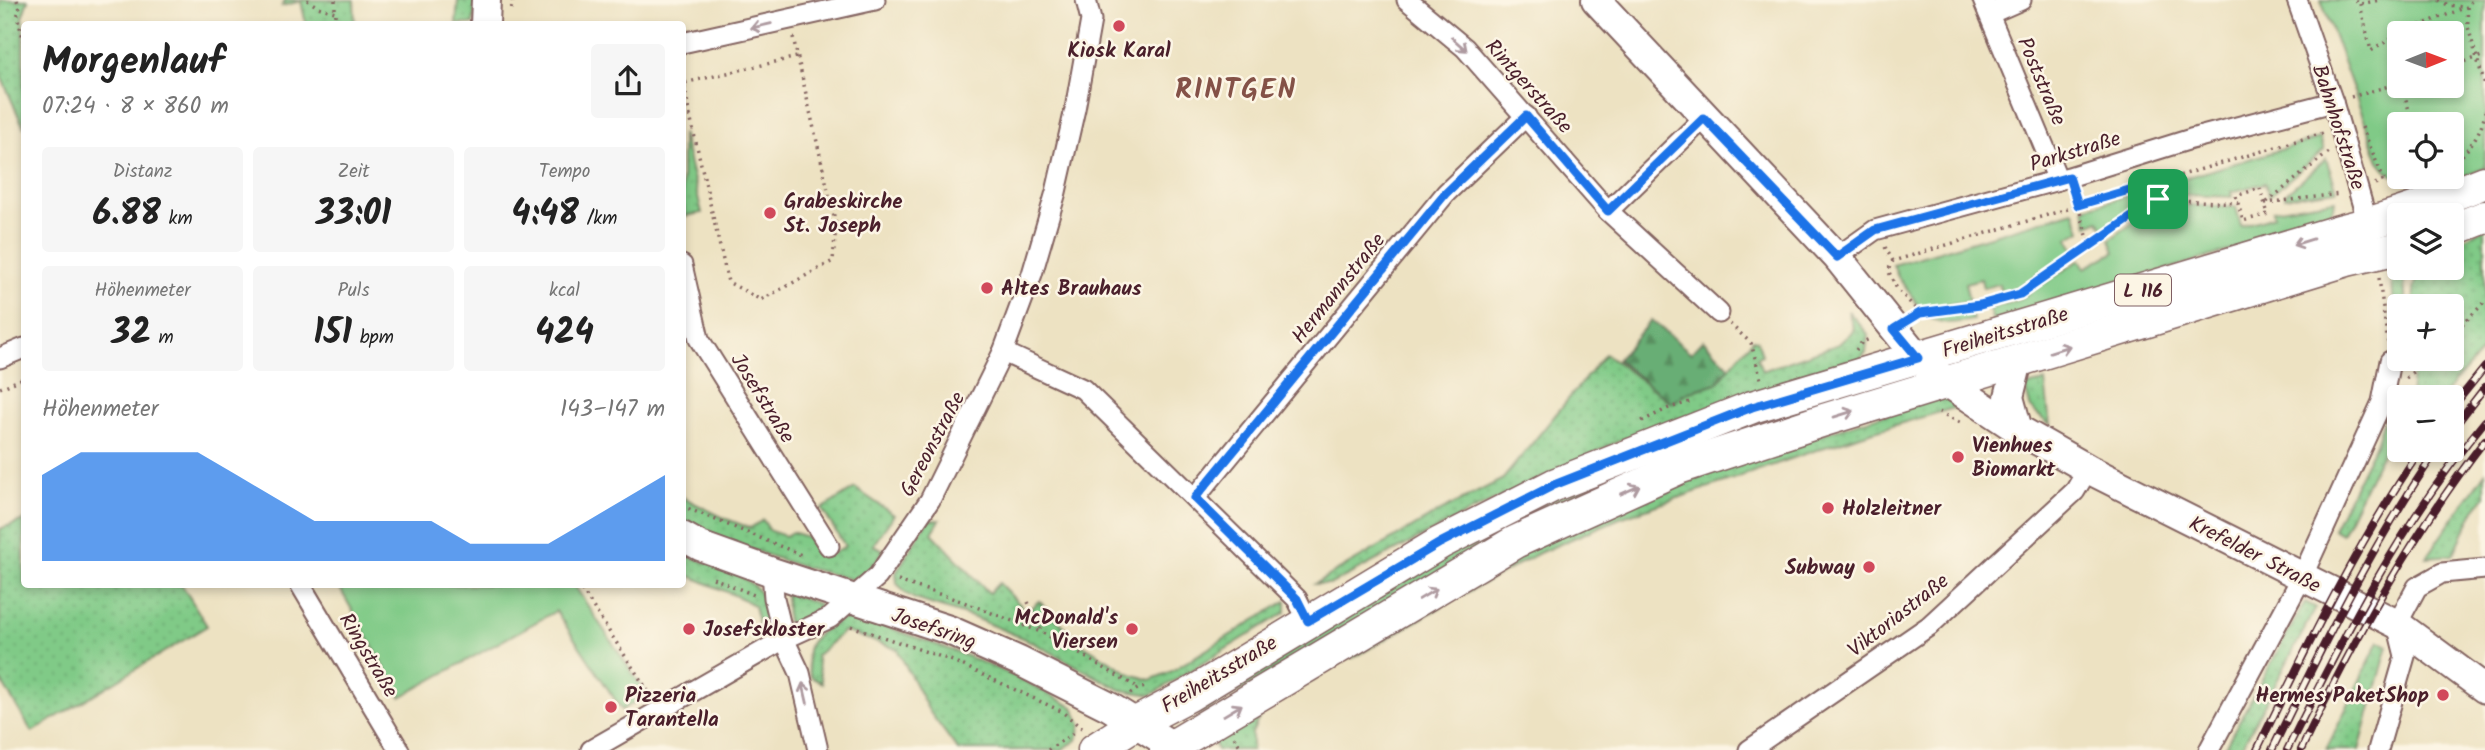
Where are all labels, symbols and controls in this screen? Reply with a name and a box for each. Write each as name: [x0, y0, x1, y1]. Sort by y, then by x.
marker: Kiosk Karal: [1111, 18, 1127, 34]
one-way arrow: [750, 19, 773, 33]
north arrow: [2387, 21, 2464, 98]
map controls: [2387, 21, 2464, 462]
street label: Rintgerstraße: [1476, 32, 1580, 143]
street label: Poststraße: [2007, 32, 2074, 132]
text: Morgenlauf: [42, 33, 224, 93]
place label: Kiosk Karal: [1067, 35, 1171, 68]
one-way arrow: [1450, 35, 1467, 52]
button: share: [591, 44, 665, 118]
street label: Bahnhofstraße: [2302, 61, 2374, 195]
district label: RINTGEN: [1175, 68, 1297, 113]
text: 07:24 · 8 × 860 m: [42, 89, 229, 125]
button: locate: [2387, 112, 2464, 189]
street label: Parkstraße: [2026, 123, 2126, 182]
text: Distanz: [113, 157, 172, 187]
text: Zeit: [337, 157, 370, 187]
text: Tempo: [539, 157, 590, 187]
pin: [2128, 169, 2188, 229]
icon: arrive: [2139, 180, 2177, 218]
place label: Grabeskirche St. Joseph: [784, 186, 903, 243]
text: 6.88: [92, 187, 161, 243]
text: 33:01: [316, 187, 391, 243]
text: 4:48: [512, 187, 579, 243]
button: layers: [2387, 203, 2464, 280]
text: km: [161, 204, 193, 234]
text: /km: [579, 204, 617, 234]
marker: Grabeskirche St. Joseph: [762, 205, 778, 221]
street label: Hermannstraße: [1284, 226, 1395, 352]
one-way arrow: [2292, 236, 2314, 249]
place label: Altes Brauhaus: [1001, 273, 1142, 306]
road number: L 116: [2115, 274, 2171, 306]
text: Höhenmeter: [94, 276, 191, 306]
text: Puls: [337, 276, 370, 306]
text: kcal: [549, 276, 580, 306]
marker: Altes Brauhaus: [979, 280, 995, 296]
button: +: [2387, 294, 2464, 371]
street label: Freiheitsstraße: [1938, 298, 2073, 368]
text: 32: [111, 306, 151, 362]
text: 151: [313, 306, 352, 362]
text: 424: [535, 306, 594, 362]
text: m: [151, 323, 174, 353]
text: bpm: [352, 323, 394, 353]
one-way arrow: [2048, 341, 2070, 354]
street label: Josefstraße: [721, 347, 803, 451]
button: −: [2387, 385, 2464, 462]
street label: Gereonstraße: [892, 386, 975, 503]
text: Höhenmeter: [42, 392, 158, 428]
text: 143–147 m: [560, 392, 665, 428]
one-way arrow: [1833, 406, 1855, 419]
place label: Vienhues Biomarkt: [1972, 430, 2056, 487]
marker: Vienhues Biomarkt: [1950, 449, 1966, 465]
one-way arrow: [1619, 483, 1640, 496]
place label: Holzleitner: [1842, 493, 1943, 526]
marker: Holzleitner: [1820, 500, 1836, 516]
street label: Krefelder Straße: [2182, 508, 2327, 603]
place label: Subway: [1785, 552, 1855, 585]
marker: Subway: [1861, 559, 1877, 575]
street label: Viktoriastraße: [1841, 566, 1957, 666]
one-way arrow: [1418, 586, 1438, 600]
street label: Josefsring: [887, 600, 980, 659]
place label: McDonald's Viersen: [1015, 602, 1118, 659]
street label: Ringstraße: [329, 607, 406, 705]
place label: Josefskloster: [703, 614, 826, 647]
marker: Josefskloster: [681, 621, 697, 637]
marker: McDonald's Viersen: [1124, 621, 1140, 637]
street label: Freiheitsstraße: [1155, 627, 1285, 723]
place label: Pizzeria Tarantella: [625, 680, 719, 737]
place label: Hermes PaketShop: [2256, 680, 2429, 713]
one-way arrow: [797, 682, 811, 705]
marker: Hermes PaketShop: [2435, 687, 2451, 703]
marker: Pizzeria Tarantella: [603, 699, 619, 715]
one-way arrow: [1222, 703, 1242, 717]

